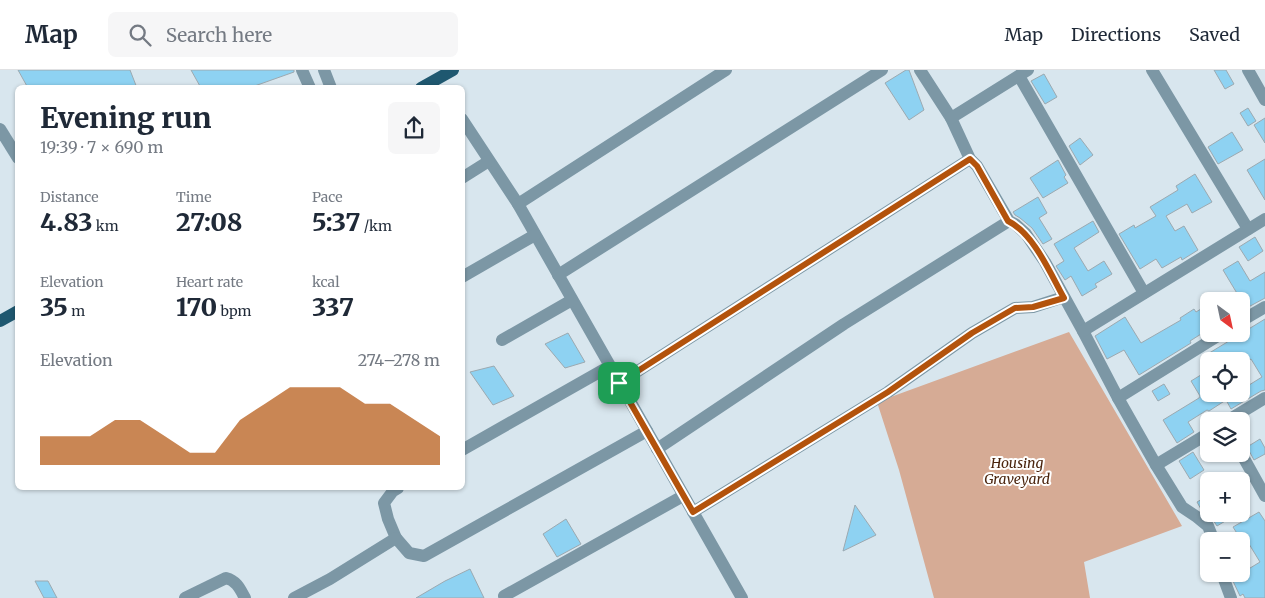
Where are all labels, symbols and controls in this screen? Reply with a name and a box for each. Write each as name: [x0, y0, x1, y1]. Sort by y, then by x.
search box: [108, 12, 458, 57]
text: Map: [25, 19, 78, 50]
icon: search: [126, 21, 154, 49]
text: Search here: [166, 23, 272, 47]
text: Map: [1005, 23, 1043, 46]
text: Directions: [1071, 23, 1161, 46]
text: Saved: [1189, 23, 1240, 46]
text: Evening run: [40, 100, 211, 136]
button: share: [388, 102, 440, 154]
text: 19:39 · 7 × 690 m: [40, 137, 163, 157]
text: Distance: [40, 188, 99, 206]
text: Time: [176, 188, 212, 206]
text: Pace: [312, 188, 343, 206]
text: 4.83: [40, 206, 92, 238]
text: 27:08: [176, 206, 243, 238]
text: 5:37: [312, 206, 360, 238]
text: km: [92, 217, 119, 235]
text: /km: [360, 217, 392, 235]
text: Elevation: [40, 273, 104, 291]
text: Heart rate: [176, 273, 243, 291]
text: kcal: [312, 273, 340, 291]
text: 35: [40, 291, 68, 323]
text: 170: [176, 291, 217, 323]
text: 337: [312, 291, 354, 323]
north arrow: [1200, 292, 1250, 342]
map controls: [1200, 292, 1250, 582]
text: m: [68, 302, 85, 320]
text: bpm: [217, 302, 252, 320]
text: Elevation: [40, 350, 113, 370]
text: 274–278 m: [358, 350, 440, 370]
button: locate: [1200, 352, 1250, 402]
pin: [598, 362, 640, 404]
icon: arrive: [605, 369, 633, 397]
button: layers: [1200, 412, 1250, 462]
park label: Housing Graveyard: [984, 454, 1050, 488]
button: +: [1200, 472, 1250, 522]
button: −: [1200, 532, 1250, 582]

